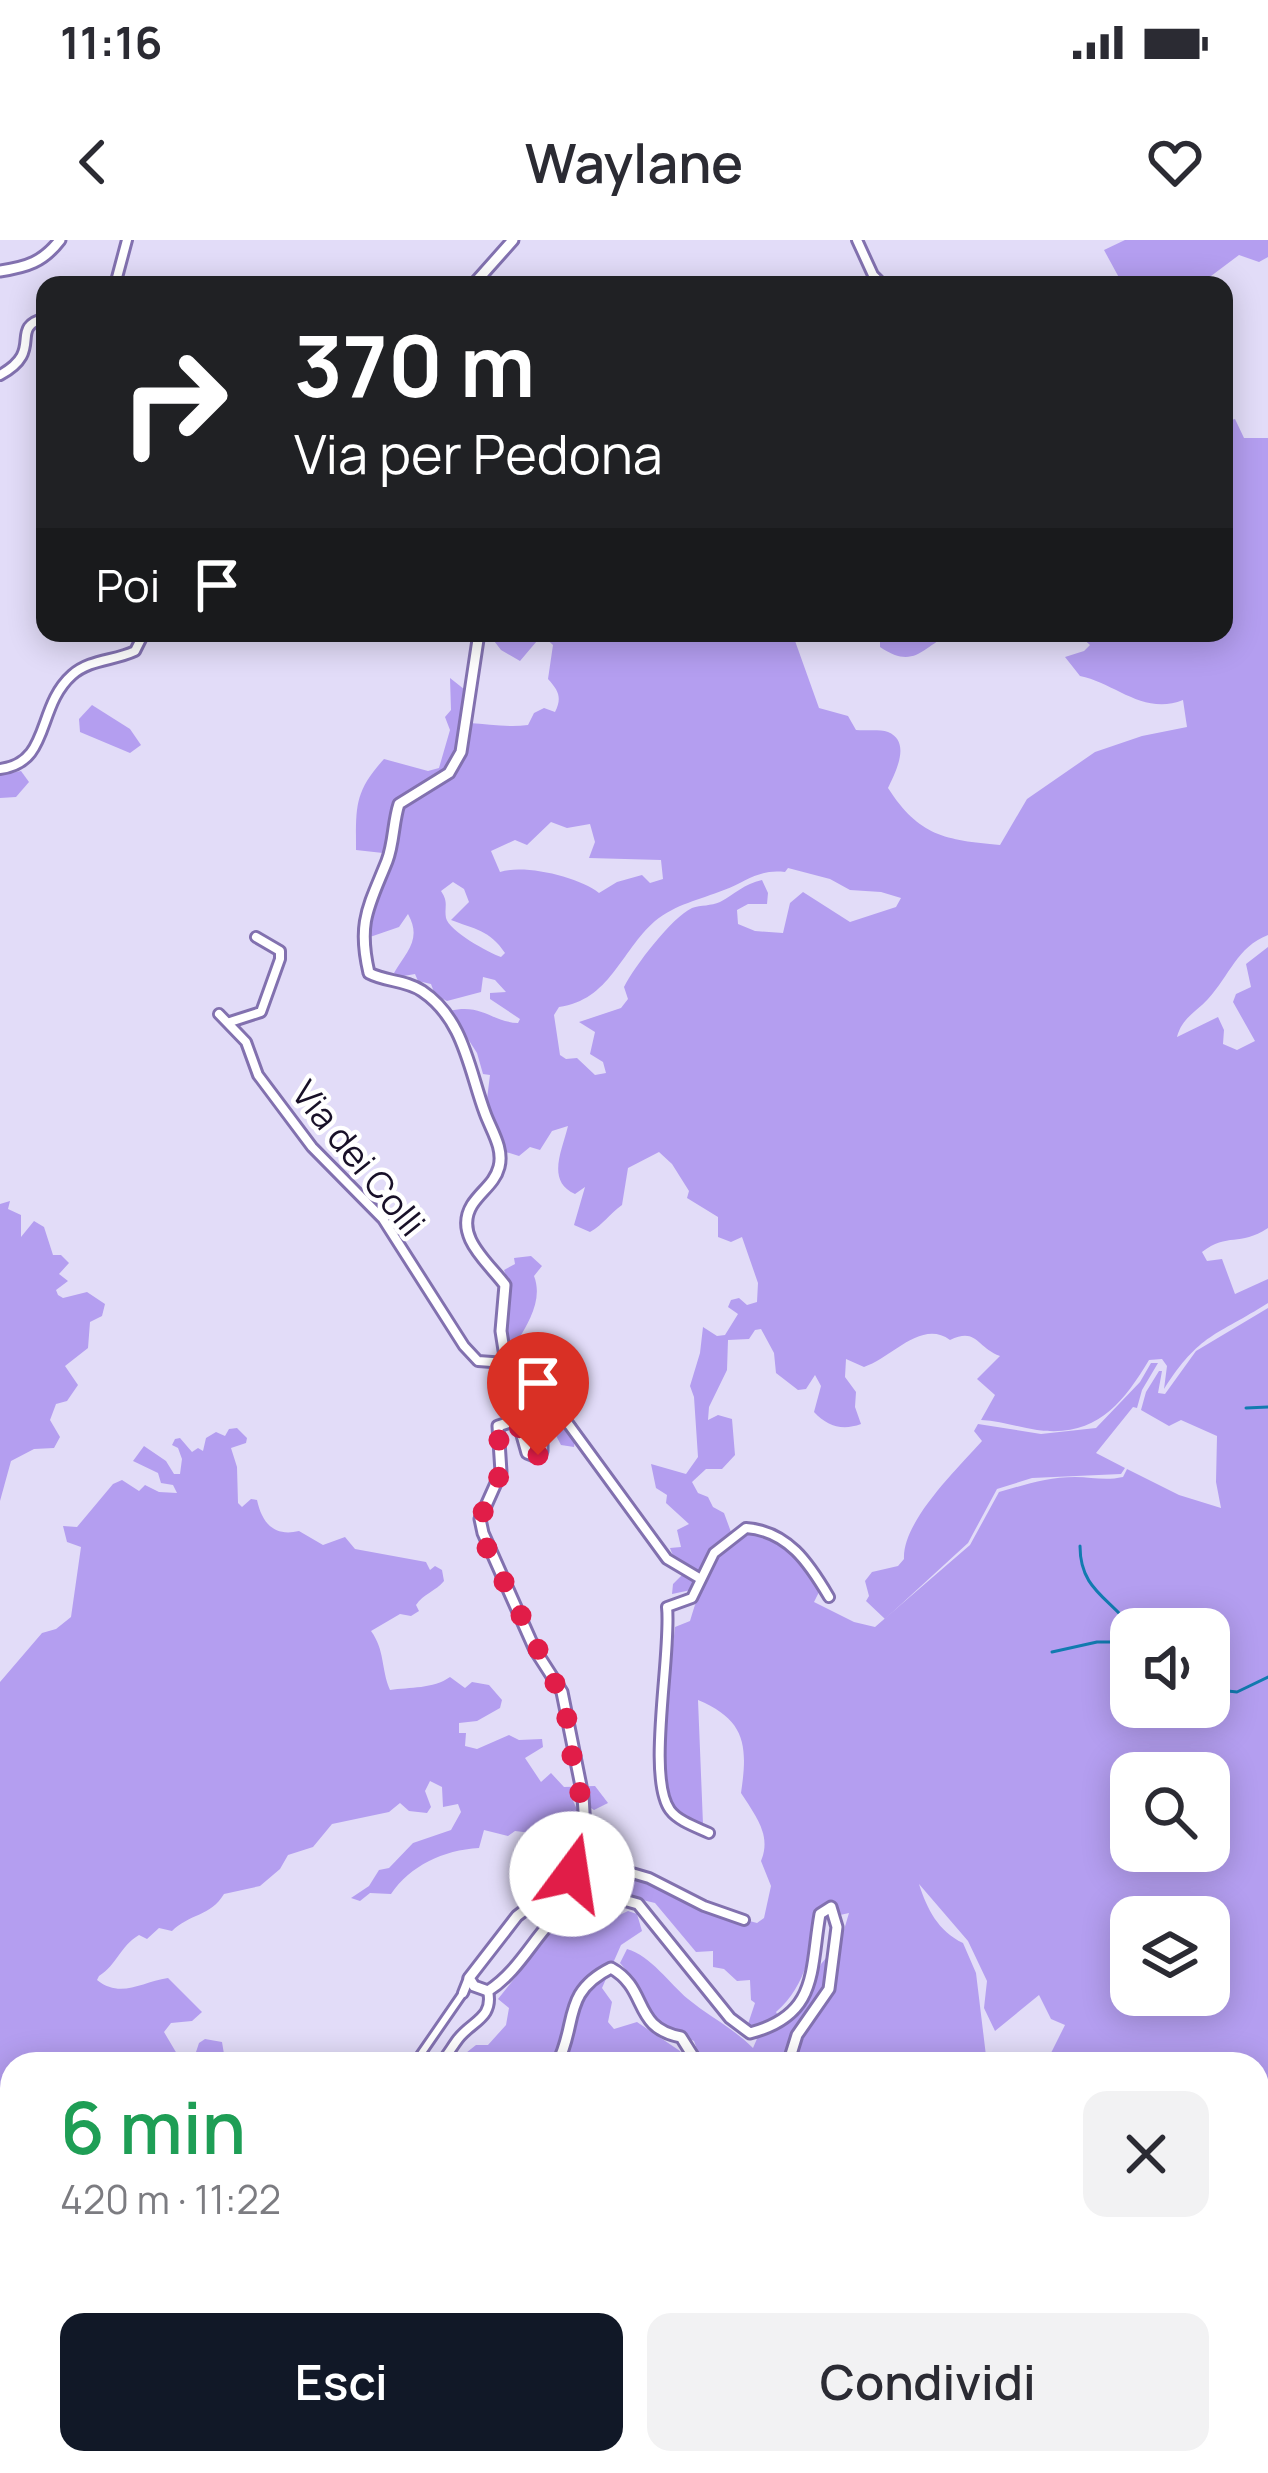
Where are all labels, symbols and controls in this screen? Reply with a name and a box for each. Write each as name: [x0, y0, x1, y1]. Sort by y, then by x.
text: 11:16: [60, 11, 163, 73]
text: Waylane: [525, 125, 743, 199]
icon: back: [60, 129, 126, 195]
icon: heart: [1142, 129, 1208, 195]
text: 370 m: [294, 307, 535, 422]
icon: right: [96, 324, 252, 480]
text: Via per Pedona: [294, 416, 663, 490]
icon: arrive: [184, 552, 250, 618]
text: Poi: [96, 554, 160, 616]
street label: Via dei Colli: [281, 1070, 437, 1246]
pin: [487, 1332, 589, 1455]
icon: arrive: [505, 1350, 571, 1416]
map controls: [1110, 1608, 1230, 2016]
button: sound: [1110, 1608, 1230, 1728]
button: search: [1110, 1752, 1230, 1872]
position arrow: [509, 1811, 635, 1937]
button: layers: [1110, 1896, 1230, 2016]
text: 6 min: [60, 2077, 246, 2176]
button: close: [1083, 2091, 1209, 2217]
text: 420 m · 11:22: [60, 2172, 281, 2226]
button: Esci: [60, 2313, 623, 2451]
button: Condividi: [647, 2313, 1209, 2451]

